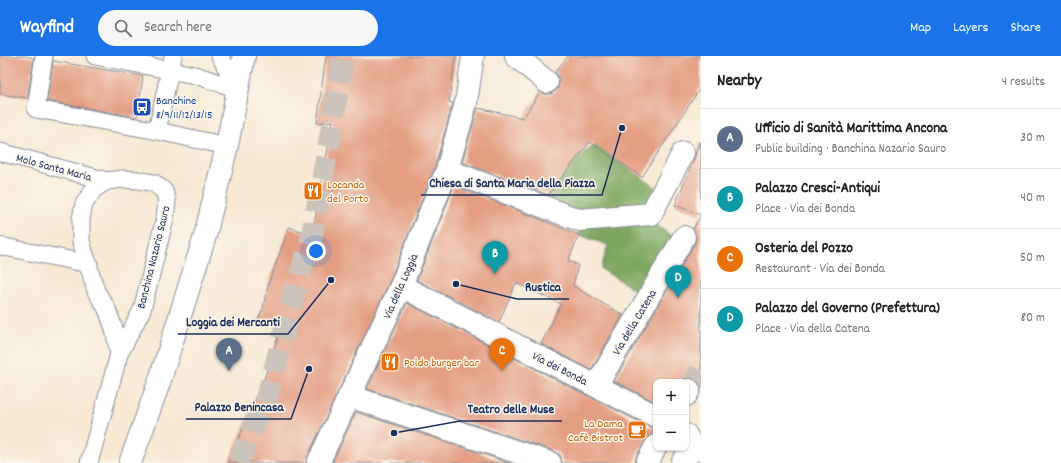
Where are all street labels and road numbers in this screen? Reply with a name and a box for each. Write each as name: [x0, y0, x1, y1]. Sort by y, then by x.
street label: Molo Santa Maria: [14, 150, 94, 187]
street label: Banchina Nazario Sauro: [133, 204, 175, 311]
street label: Via della Loggia: [379, 251, 424, 322]
street label: Via della Catena: [609, 286, 662, 359]
street label: Via dei Bonda: [529, 348, 590, 391]

